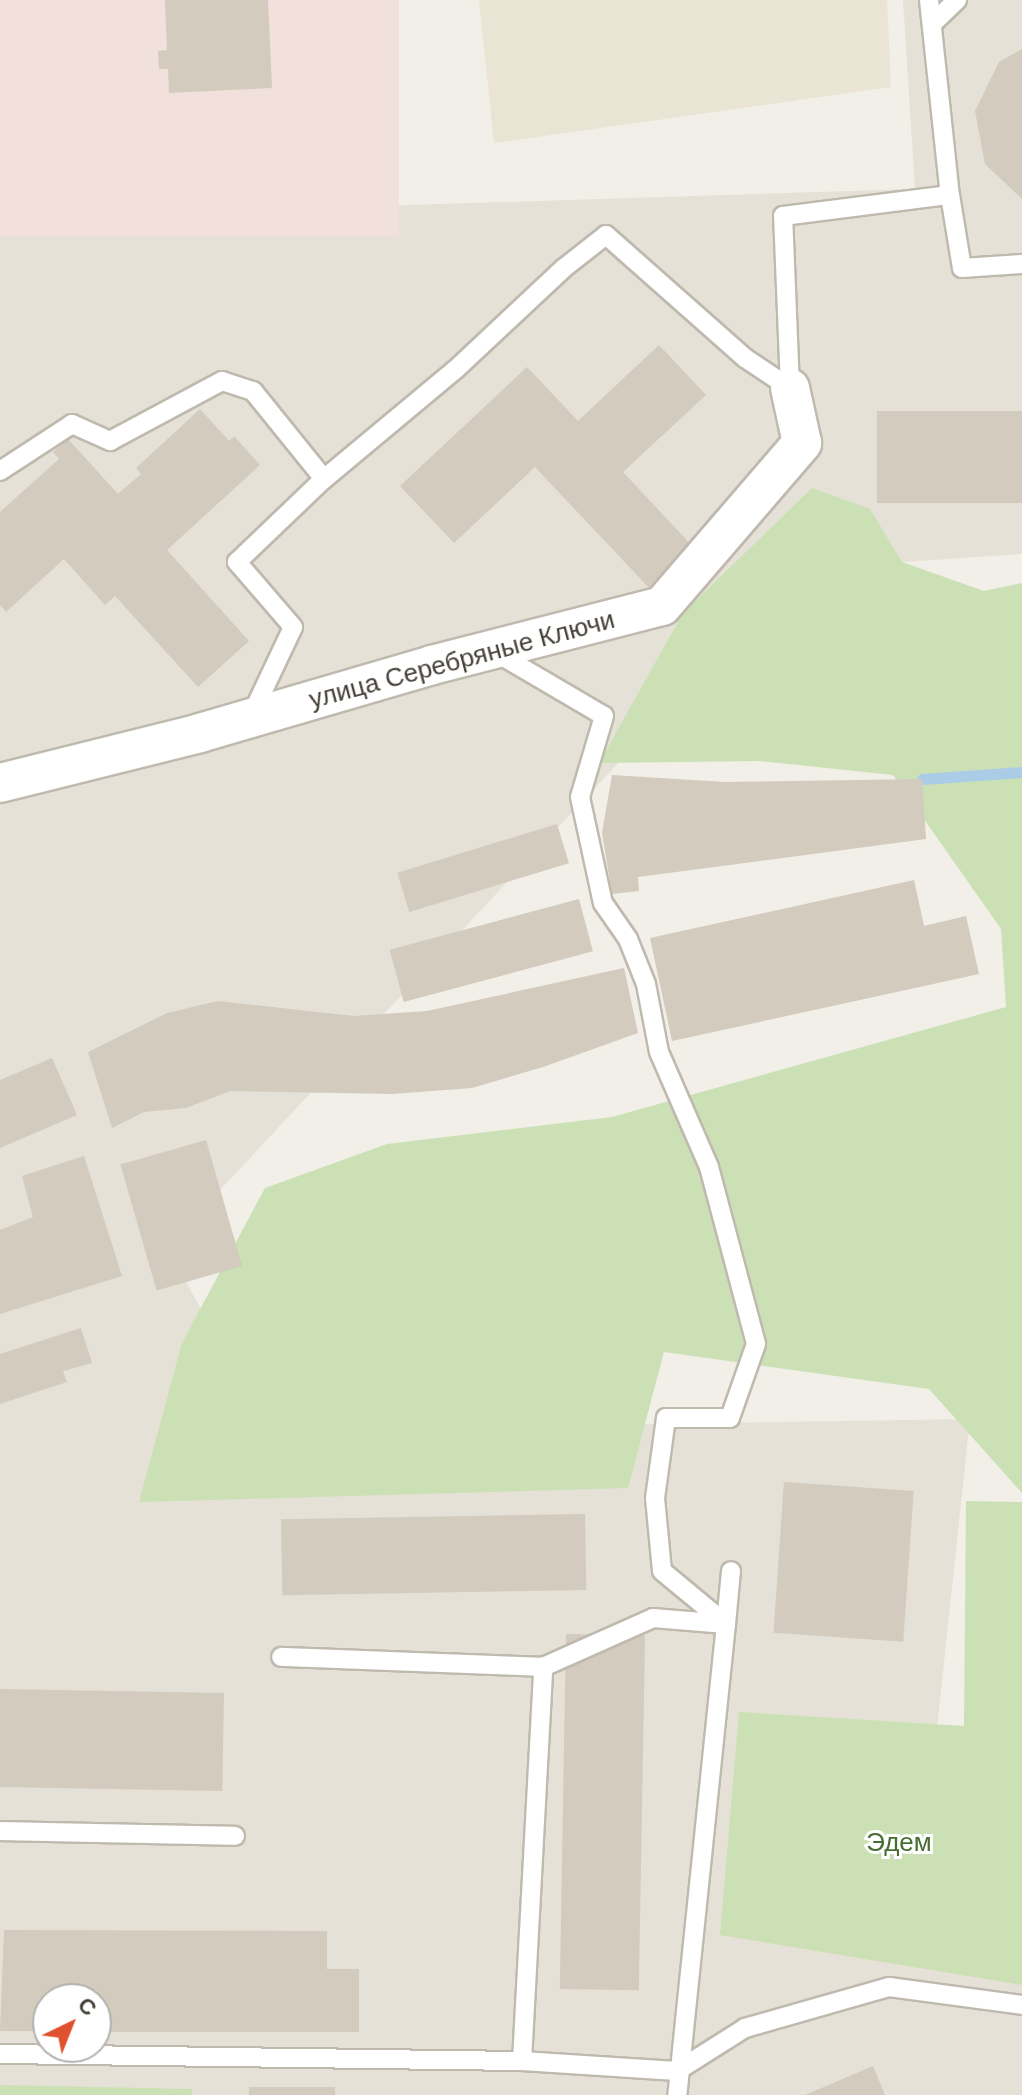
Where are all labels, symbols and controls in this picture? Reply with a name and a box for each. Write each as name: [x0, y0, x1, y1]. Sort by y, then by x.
street label: улица Серебряные Ключи: [306, 604, 618, 716]
park label: Эдем: [866, 1827, 932, 1859]
north arrow: [32, 1983, 112, 2063]
text: С: [72, 1991, 103, 2023]

